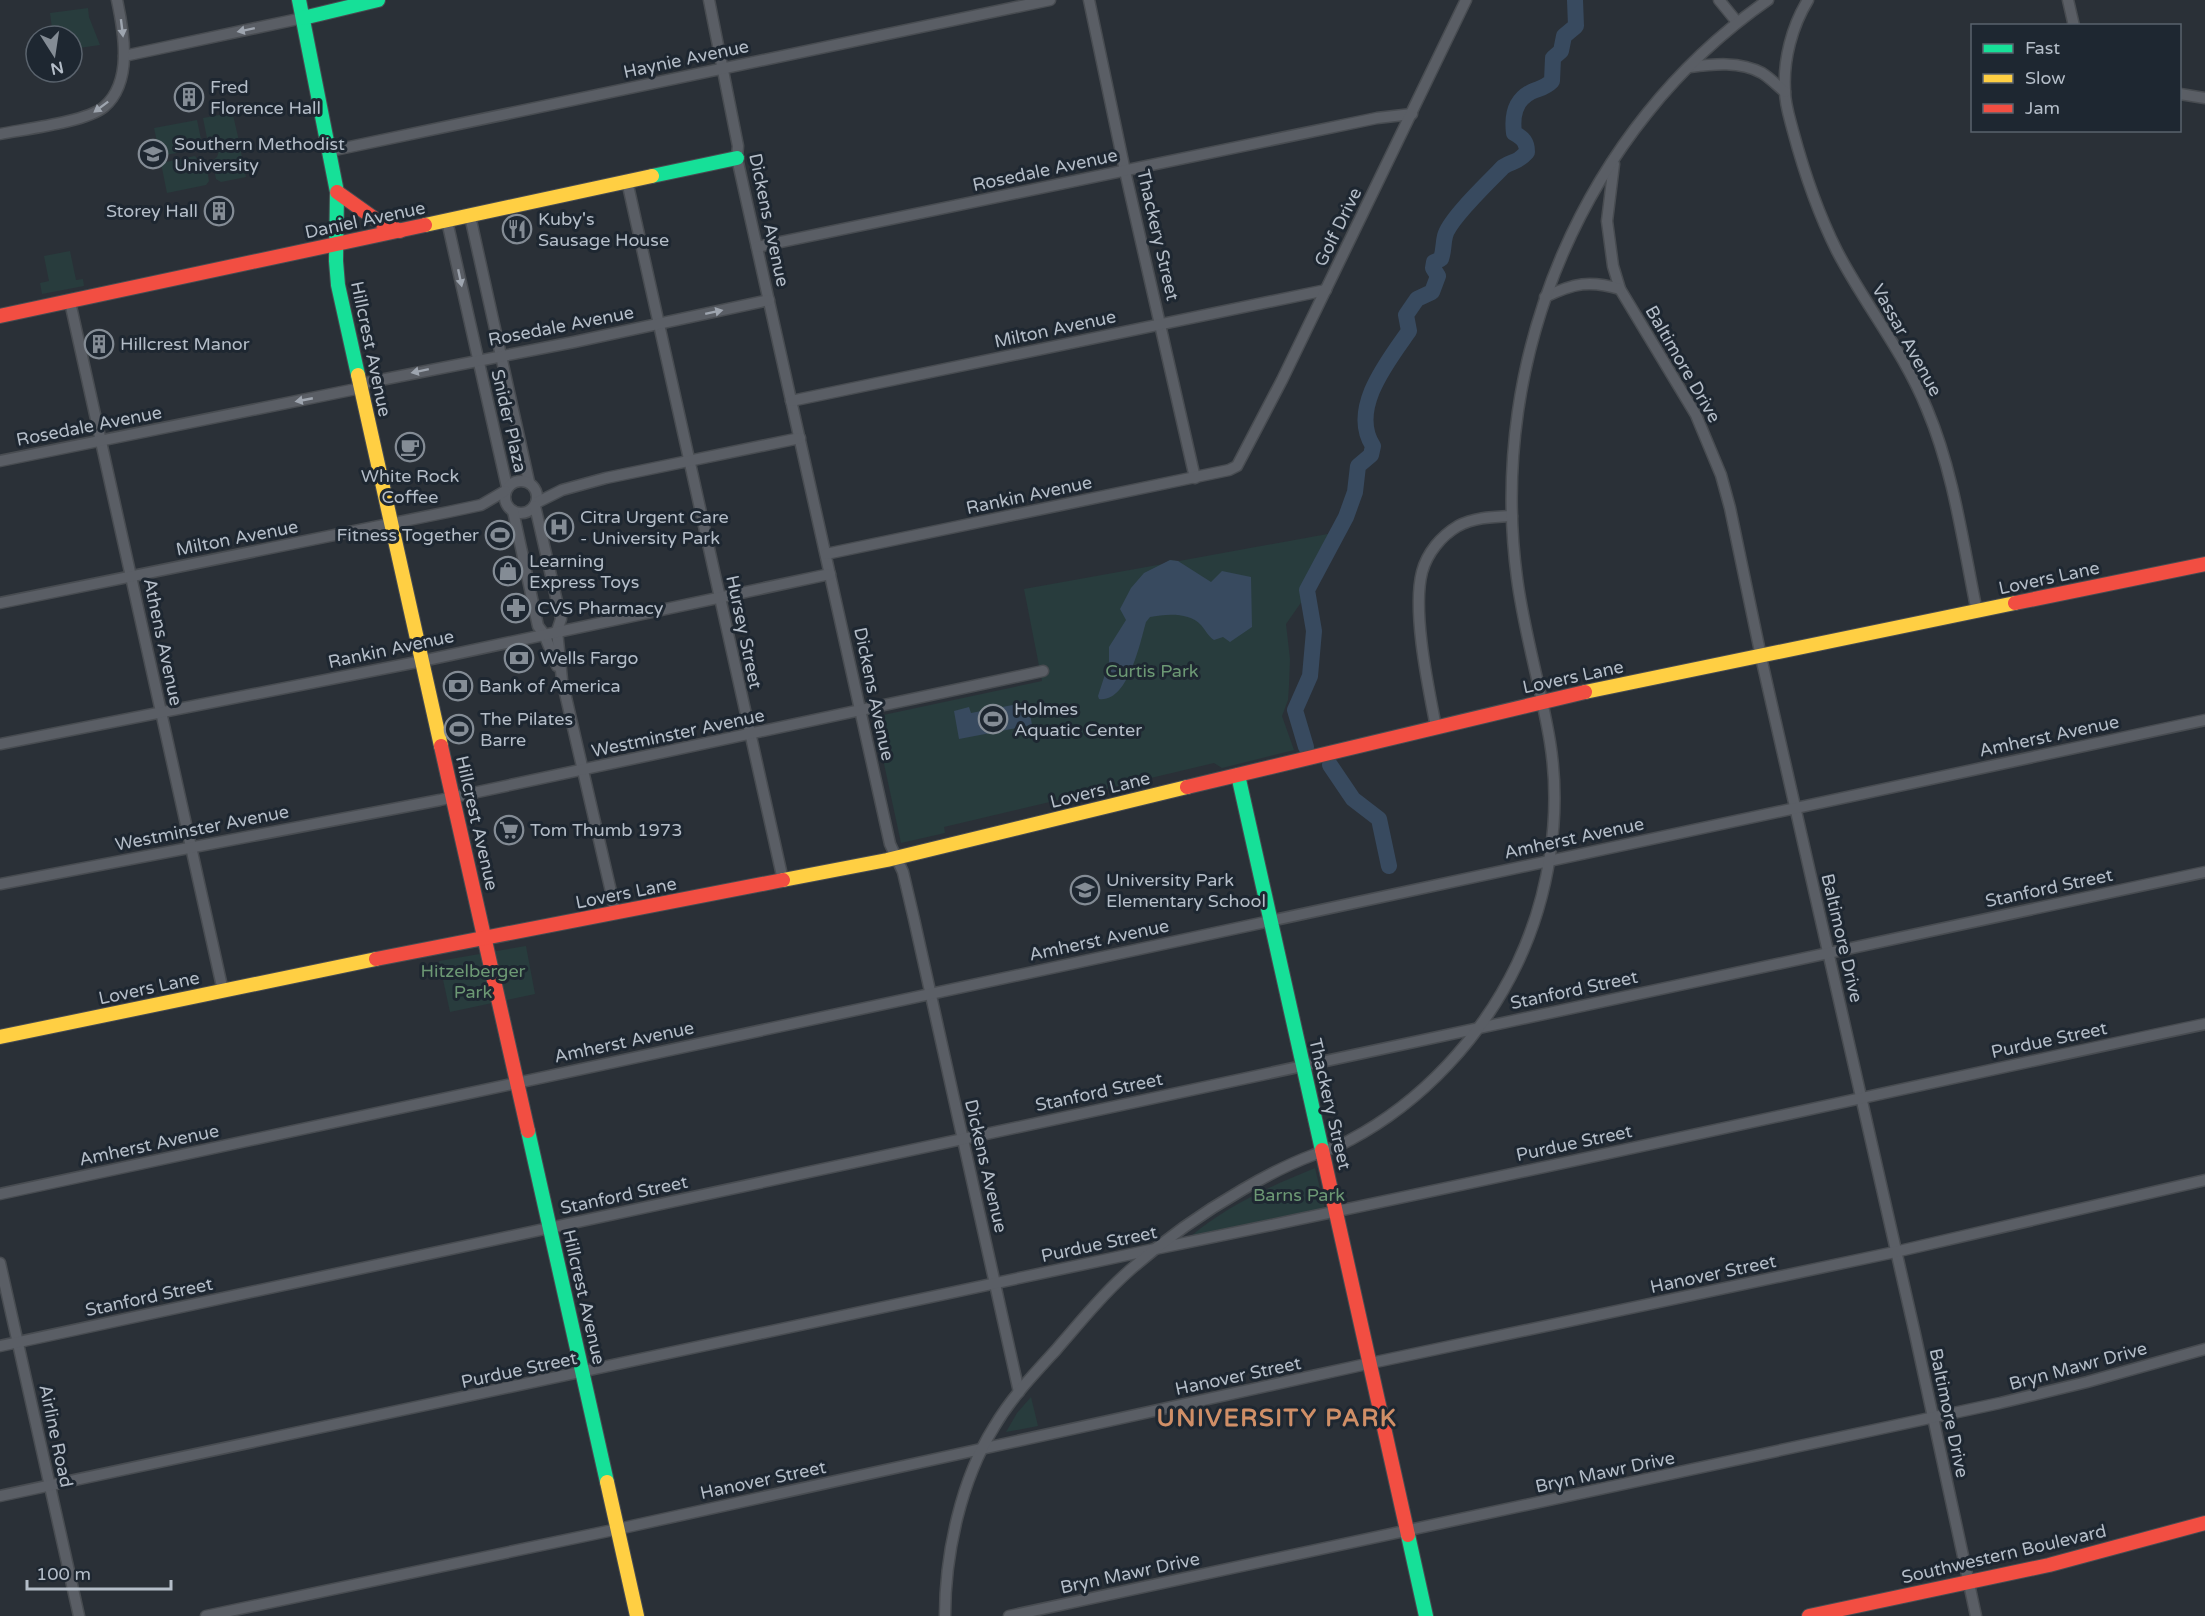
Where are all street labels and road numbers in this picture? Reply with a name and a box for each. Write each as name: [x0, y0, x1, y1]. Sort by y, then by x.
street label: Haynie Avenue: [621, 35, 751, 83]
street label: Rosedale Avenue: [970, 144, 1120, 196]
street label: Dickens Avenue: [744, 151, 794, 289]
street label: Thackery Street: [1132, 167, 1184, 303]
street label: Golf Drive: [1309, 184, 1367, 270]
street label: Daniel Avenue: [303, 196, 427, 244]
street label: Hillcrest Avenue: [346, 279, 396, 419]
street label: Vassar Avenue: [1867, 280, 1947, 400]
street label: Rosedale Avenue: [486, 301, 636, 351]
street label: Baltimore Drive: [1641, 301, 1725, 427]
street label: Milton Avenue: [992, 305, 1118, 353]
street label: Snider Plaza: [486, 367, 532, 475]
street label: Rosedale Avenue: [14, 401, 164, 451]
street label: Rankin Avenue: [964, 471, 1094, 519]
street label: Milton Avenue: [174, 515, 300, 561]
street label: Lovers Lane: [1997, 557, 2101, 599]
street label: Hursey Street: [721, 573, 767, 691]
street label: Athens Avenue: [139, 576, 187, 708]
street label: Rankin Avenue: [326, 625, 456, 673]
street label: Dickens Avenue: [849, 625, 899, 763]
street label: Lovers Lane: [1521, 656, 1625, 698]
street label: Westminster Avenue: [589, 704, 767, 762]
street label: Amherst Avenue: [1977, 710, 2121, 762]
street label: Hillcrest Avenue: [451, 753, 503, 893]
street label: Lovers Lane: [1048, 767, 1152, 813]
street label: Westminster Avenue: [113, 800, 291, 856]
street label: Amherst Avenue: [1502, 812, 1646, 864]
street label: Stanford Street: [1983, 864, 2115, 912]
street label: Baltimore Drive: [1816, 871, 1868, 1005]
street label: Lovers Lane: [574, 872, 678, 914]
street label: Amherst Avenue: [1027, 914, 1171, 966]
street label: Stanford Street: [1508, 966, 1640, 1014]
street label: Lovers Lane: [97, 967, 201, 1009]
street label: Amherst Avenue: [552, 1016, 696, 1068]
street label: Purdue Street: [1989, 1017, 2109, 1063]
street label: Thackery Street: [1304, 1036, 1356, 1172]
street label: Stanford Street: [1033, 1068, 1165, 1116]
street label: Dickens Avenue: [960, 1097, 1012, 1235]
street label: Amherst Avenue: [77, 1119, 221, 1171]
street label: Purdue Street: [1514, 1120, 1634, 1166]
street label: Stanford Street: [558, 1171, 690, 1219]
street label: Purdue Street: [1039, 1221, 1159, 1267]
street label: Hillcrest Avenue: [558, 1227, 610, 1367]
street label: Hanover Street: [1648, 1250, 1778, 1298]
street label: Stanford Street: [83, 1273, 215, 1321]
street label: Bryn Mawr Drive: [2007, 1337, 2149, 1395]
street label: Baltimore Drive: [1925, 1346, 1973, 1480]
street label: Purdue Street: [459, 1347, 579, 1393]
street label: Hanover Street: [1173, 1352, 1303, 1400]
street label: Airline Road: [34, 1382, 78, 1490]
street label: Bryn Mawr Drive: [1533, 1446, 1677, 1498]
street label: Hanover Street: [698, 1456, 828, 1504]
street label: Southwestern Boulevard: [1899, 1520, 2109, 1588]
street label: Bryn Mawr Drive: [1058, 1547, 1202, 1599]

